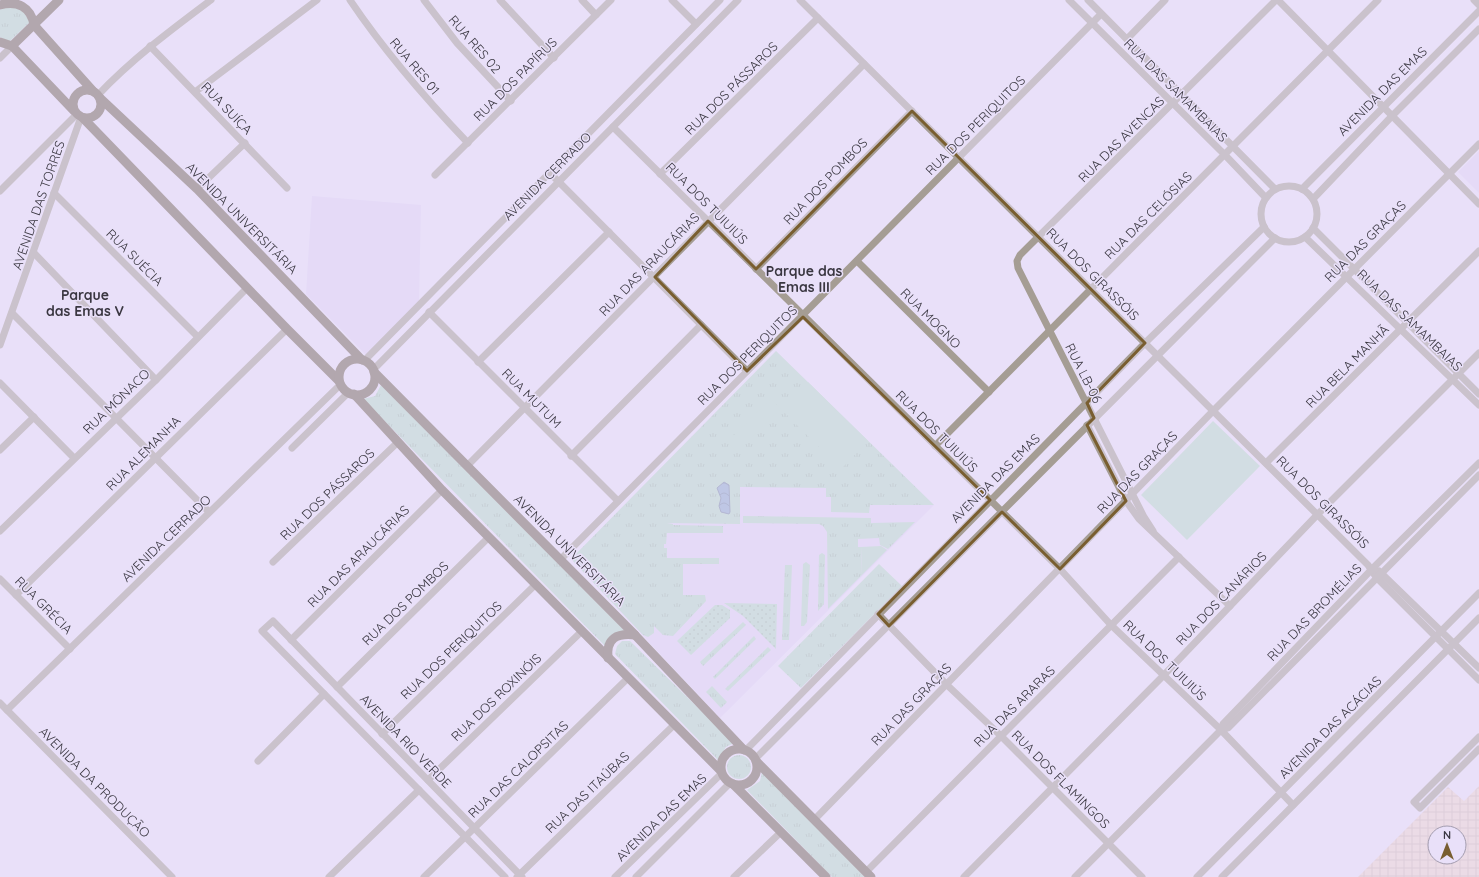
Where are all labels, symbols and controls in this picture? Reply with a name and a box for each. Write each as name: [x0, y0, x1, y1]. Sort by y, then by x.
street label: RUA RES 02: [445, 12, 505, 76]
street label: RUA RES 01: [387, 34, 443, 98]
street label: RUA DOS PAPÍRUS: [470, 34, 560, 124]
street label: RUA DAS SAMAMBAIAS: [1121, 35, 1231, 145]
street label: RUA DOS PÁSSAROS: [681, 38, 781, 138]
street label: AVENIDA DAS EMAS: [1334, 43, 1430, 139]
street label: RUA DOS PERIQUITOS: [922, 72, 1028, 178]
street label: RUA SUÍÇA: [198, 79, 256, 138]
street label: RUA DAS AVENCAS: [1075, 93, 1167, 185]
street label: AVENIDA CERRADO: [500, 129, 594, 223]
street label: RUA DOS POMBOS: [780, 134, 870, 228]
street label: AVENIDA DAS TORRES: [8, 138, 68, 272]
street label: AVENIDA UNIVERSITÁRIA: [183, 159, 301, 277]
street label: RUA DOS TUIUIÚS: [663, 159, 751, 247]
street label: RUA DAS CELÓSIAS: [1101, 168, 1195, 262]
street label: RUA DAS GRAÇAS: [1321, 197, 1409, 285]
street label: RUA DAS ARAUCÁRIAS: [595, 209, 703, 319]
street label: RUA DOS GIRASSÓIS: [1043, 224, 1143, 324]
street label: RUA SUÉCIA: [103, 225, 167, 289]
district label: Parque das Emas III: [766, 262, 842, 296]
street label: RUA DAS SAMAMBAIAS: [1354, 266, 1466, 374]
street label: RUA MOGNO: [897, 284, 965, 352]
district label: Parque das Emas V: [46, 286, 125, 320]
street label: RUA DOS PERIQUITOS: [694, 302, 800, 408]
street label: RUA BELA MANHÃ: [1302, 321, 1392, 411]
street label: RUA LB-06: [1062, 340, 1106, 406]
street label: RUA MÔNACO: [79, 365, 153, 437]
street label: RUA MUTUM: [499, 365, 565, 431]
street label: RUA DOS TUIUIÚS: [893, 387, 981, 475]
street label: RUA ALEMANHA: [102, 412, 184, 494]
street label: RUA DAS GRAÇAS: [1094, 427, 1180, 517]
street label: AVENIDA DAS EMAS: [947, 430, 1043, 526]
street label: RUA DOS PÁSSAROS: [277, 445, 377, 543]
street label: RUA DOS GIRASSÓIS: [1273, 452, 1373, 552]
street label: AVENIDA CERRADO: [118, 491, 214, 585]
street label: AVENIDA UNIVERSITÁRIA: [511, 491, 629, 609]
street label: RUA DAS ARAUCÁRIAS: [304, 502, 412, 610]
street label: RUA DOS CANÁRIOS: [1172, 548, 1270, 648]
street label: RUA DOS POMBOS: [358, 558, 452, 648]
street label: RUA DAS BROMÉLIAS: [1263, 560, 1365, 664]
street label: RUA GRÉCIA: [12, 573, 77, 638]
street label: RUA DOS PERIQUITOS: [397, 598, 505, 702]
street label: RUA DOS TUIUIÚS: [1120, 616, 1210, 704]
street label: RUA DOS ROXINÓIS: [448, 650, 544, 744]
street label: RUA DAS GRAÇAS: [868, 659, 954, 749]
street label: RUA DAS ARARAS: [970, 662, 1058, 750]
street label: AVENIDA DAS ACÁCIAS: [1275, 672, 1385, 782]
street label: AVENIDA RIO VERDE: [357, 691, 455, 791]
street label: RUA DAS CALOPSITAS: [465, 717, 571, 821]
street label: AVENIDA DA PRODUÇÃO: [36, 723, 154, 841]
street label: RUA DOS FLAMINGOS: [1009, 727, 1113, 831]
street label: RUA DAS ITAÚBAS: [542, 748, 632, 836]
street label: AVENIDA DAS EMAS: [612, 770, 710, 864]
north arrow: [1427, 825, 1467, 865]
text: N: [1443, 828, 1451, 842]

